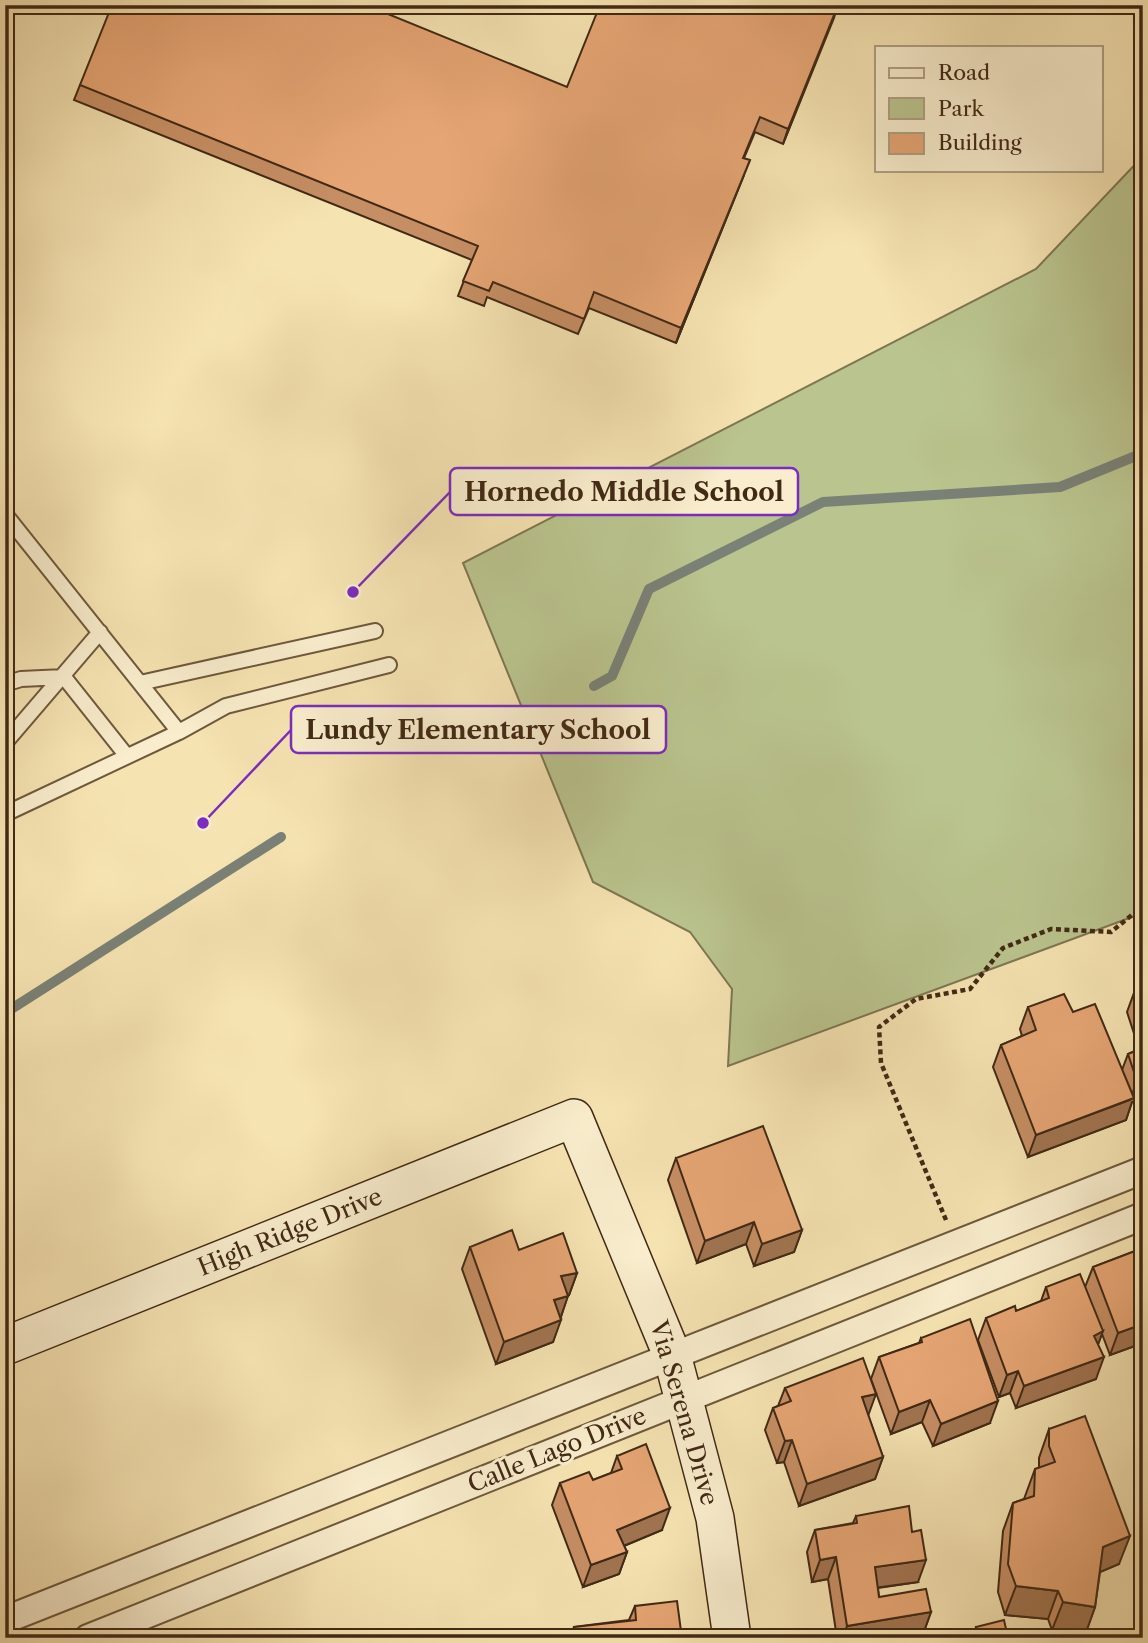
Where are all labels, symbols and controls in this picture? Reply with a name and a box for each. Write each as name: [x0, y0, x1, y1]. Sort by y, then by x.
legend: [875, 46, 1102, 172]
text: Road: [938, 60, 990, 85]
text: Park: [938, 96, 984, 121]
text: Building: [938, 130, 1023, 155]
callout: Hornedo Middle School: [450, 468, 798, 515]
text: Hornedo Middle School: [464, 476, 784, 508]
callout: Lundy Elementary School: [291, 706, 666, 753]
text: Lundy Elementary School: [305, 714, 651, 746]
street label: High Ridge Drive: [193, 1181, 386, 1282]
street label: Via Serena Drive: [644, 1316, 725, 1508]
street label: Calle Lago Drive: [463, 1401, 650, 1499]

